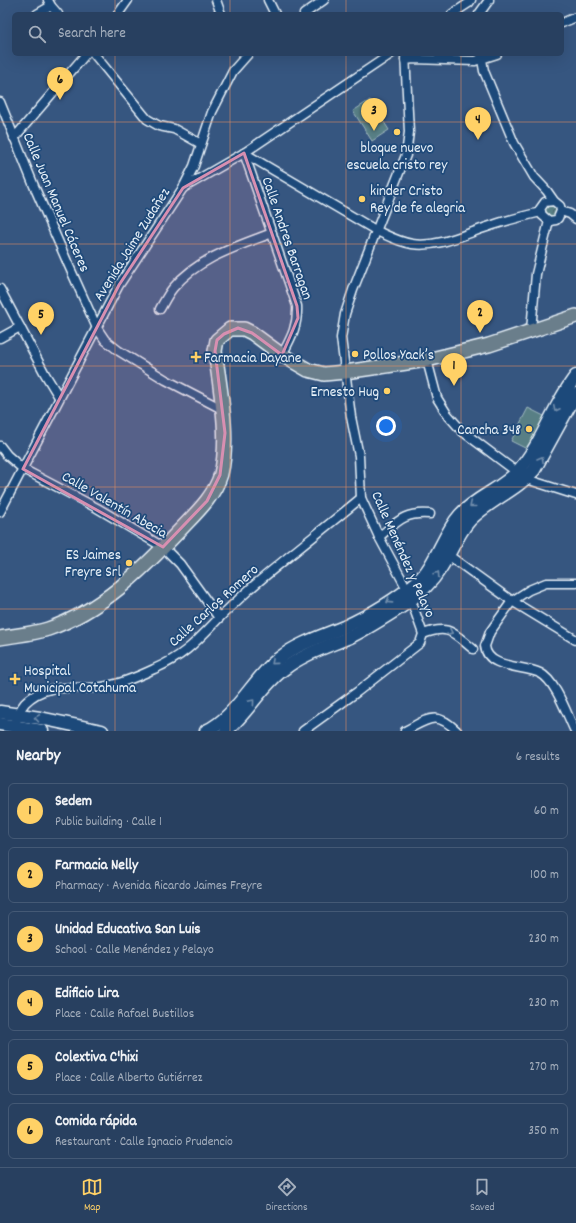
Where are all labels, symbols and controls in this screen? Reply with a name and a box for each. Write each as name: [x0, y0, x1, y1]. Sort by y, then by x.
search box: [12, 12, 564, 56]
icon: search: [26, 23, 48, 45]
text: Search here: [58, 23, 126, 45]
pin: 6: [47, 67, 73, 100]
pin: 3: [361, 98, 387, 131]
pin: 4: [465, 107, 491, 140]
marker: bloque nuevo escuela cristo rey: [392, 127, 402, 137]
street label: Calle Juan Manuel Cáceres: [16, 130, 95, 276]
place label: bloque nuevo escuela cristo rey: [347, 138, 448, 177]
street label: Calle Andres Barragan: [255, 174, 317, 303]
place label: kinder Cristo Rey de fe alegria: [370, 181, 466, 220]
street label: Avenida Jaime Zudañez: [89, 184, 177, 306]
marker: kinder Cristo Rey de fe alegria: [357, 194, 367, 204]
pin: 2: [467, 300, 493, 333]
pin: 5: [28, 302, 54, 335]
place label: Pollos Yack’s: [363, 345, 434, 367]
place label: Farmacia Dayane: [204, 348, 302, 370]
marker: Pollos Yack’s: [350, 349, 360, 359]
marker: Farmacia Dayane: [191, 352, 201, 362]
pin: 1: [441, 353, 467, 386]
place label: Ernesto Hug: [310, 382, 379, 404]
marker: Ernesto Hug: [382, 386, 392, 396]
one-way arrow: [553, 405, 561, 413]
your location: [376, 416, 396, 436]
place label: Cancha 348: [457, 420, 521, 442]
marker: Cancha 348: [524, 424, 534, 434]
one-way arrow: [536, 456, 543, 463]
street label: Calle Valentín Abecia: [57, 467, 172, 545]
street label: Calle Menéndez y Pelayo: [364, 488, 440, 622]
one-way arrow: [470, 500, 477, 507]
place label: ES Jaimes Freyre Srl: [65, 545, 121, 584]
marker: ES Jaimes Freyre Srl: [124, 558, 134, 568]
street label: Calle Carlos Romero: [164, 560, 265, 653]
one-way arrow: [432, 571, 440, 578]
one-way arrow: [386, 597, 393, 604]
one-way arrow: [446, 627, 454, 635]
one-way arrow: [272, 657, 279, 664]
place label: Hospital Municipal Cotahuma: [24, 661, 137, 700]
marker: Hospital Municipal Cotahuma: [9, 673, 21, 685]
one-way arrow: [248, 700, 255, 707]
one-way arrow: [34, 714, 40, 723]
text: Nearby: [16, 745, 60, 769]
text: 6 results: [516, 748, 560, 767]
text: Sedem: [55, 791, 92, 813]
text: 1: [29, 802, 31, 821]
text: 60 m: [534, 802, 559, 821]
text: Public building · Calle 1: [55, 813, 162, 832]
text: Farmacia Nelly: [55, 855, 138, 877]
text: 2: [27, 866, 33, 885]
text: 100 m: [530, 866, 559, 885]
text: Pharmacy · Avenida Ricardo Jaimes Freyre: [55, 877, 262, 896]
text: Unidad Educativa San Luis: [55, 919, 201, 941]
text: 3: [27, 930, 33, 949]
text: 230 m: [529, 930, 559, 949]
text: School · Calle Menéndez y Pelayo: [55, 941, 214, 960]
text: Edificio Lira: [55, 983, 119, 1005]
text: 4: [27, 994, 33, 1013]
text: 230 m: [529, 994, 559, 1013]
text: Place · Calle Rafael Bustillos: [55, 1005, 194, 1024]
text: Colextiva C'hixi: [55, 1047, 138, 1069]
text: 5: [27, 1058, 33, 1077]
text: 270 m: [529, 1058, 559, 1077]
text: Place · Calle Alberto Gutiérrez: [55, 1069, 203, 1088]
text: Comida rápida: [55, 1111, 136, 1133]
text: 6: [27, 1122, 33, 1141]
text: 350 m: [528, 1122, 559, 1141]
text: Restaurant · Calle Ignacio Prudencio: [55, 1133, 233, 1152]
tab: Map: [81, 1176, 103, 1216]
tab: Directions: [266, 1176, 308, 1216]
tab: Saved: [470, 1176, 495, 1216]

